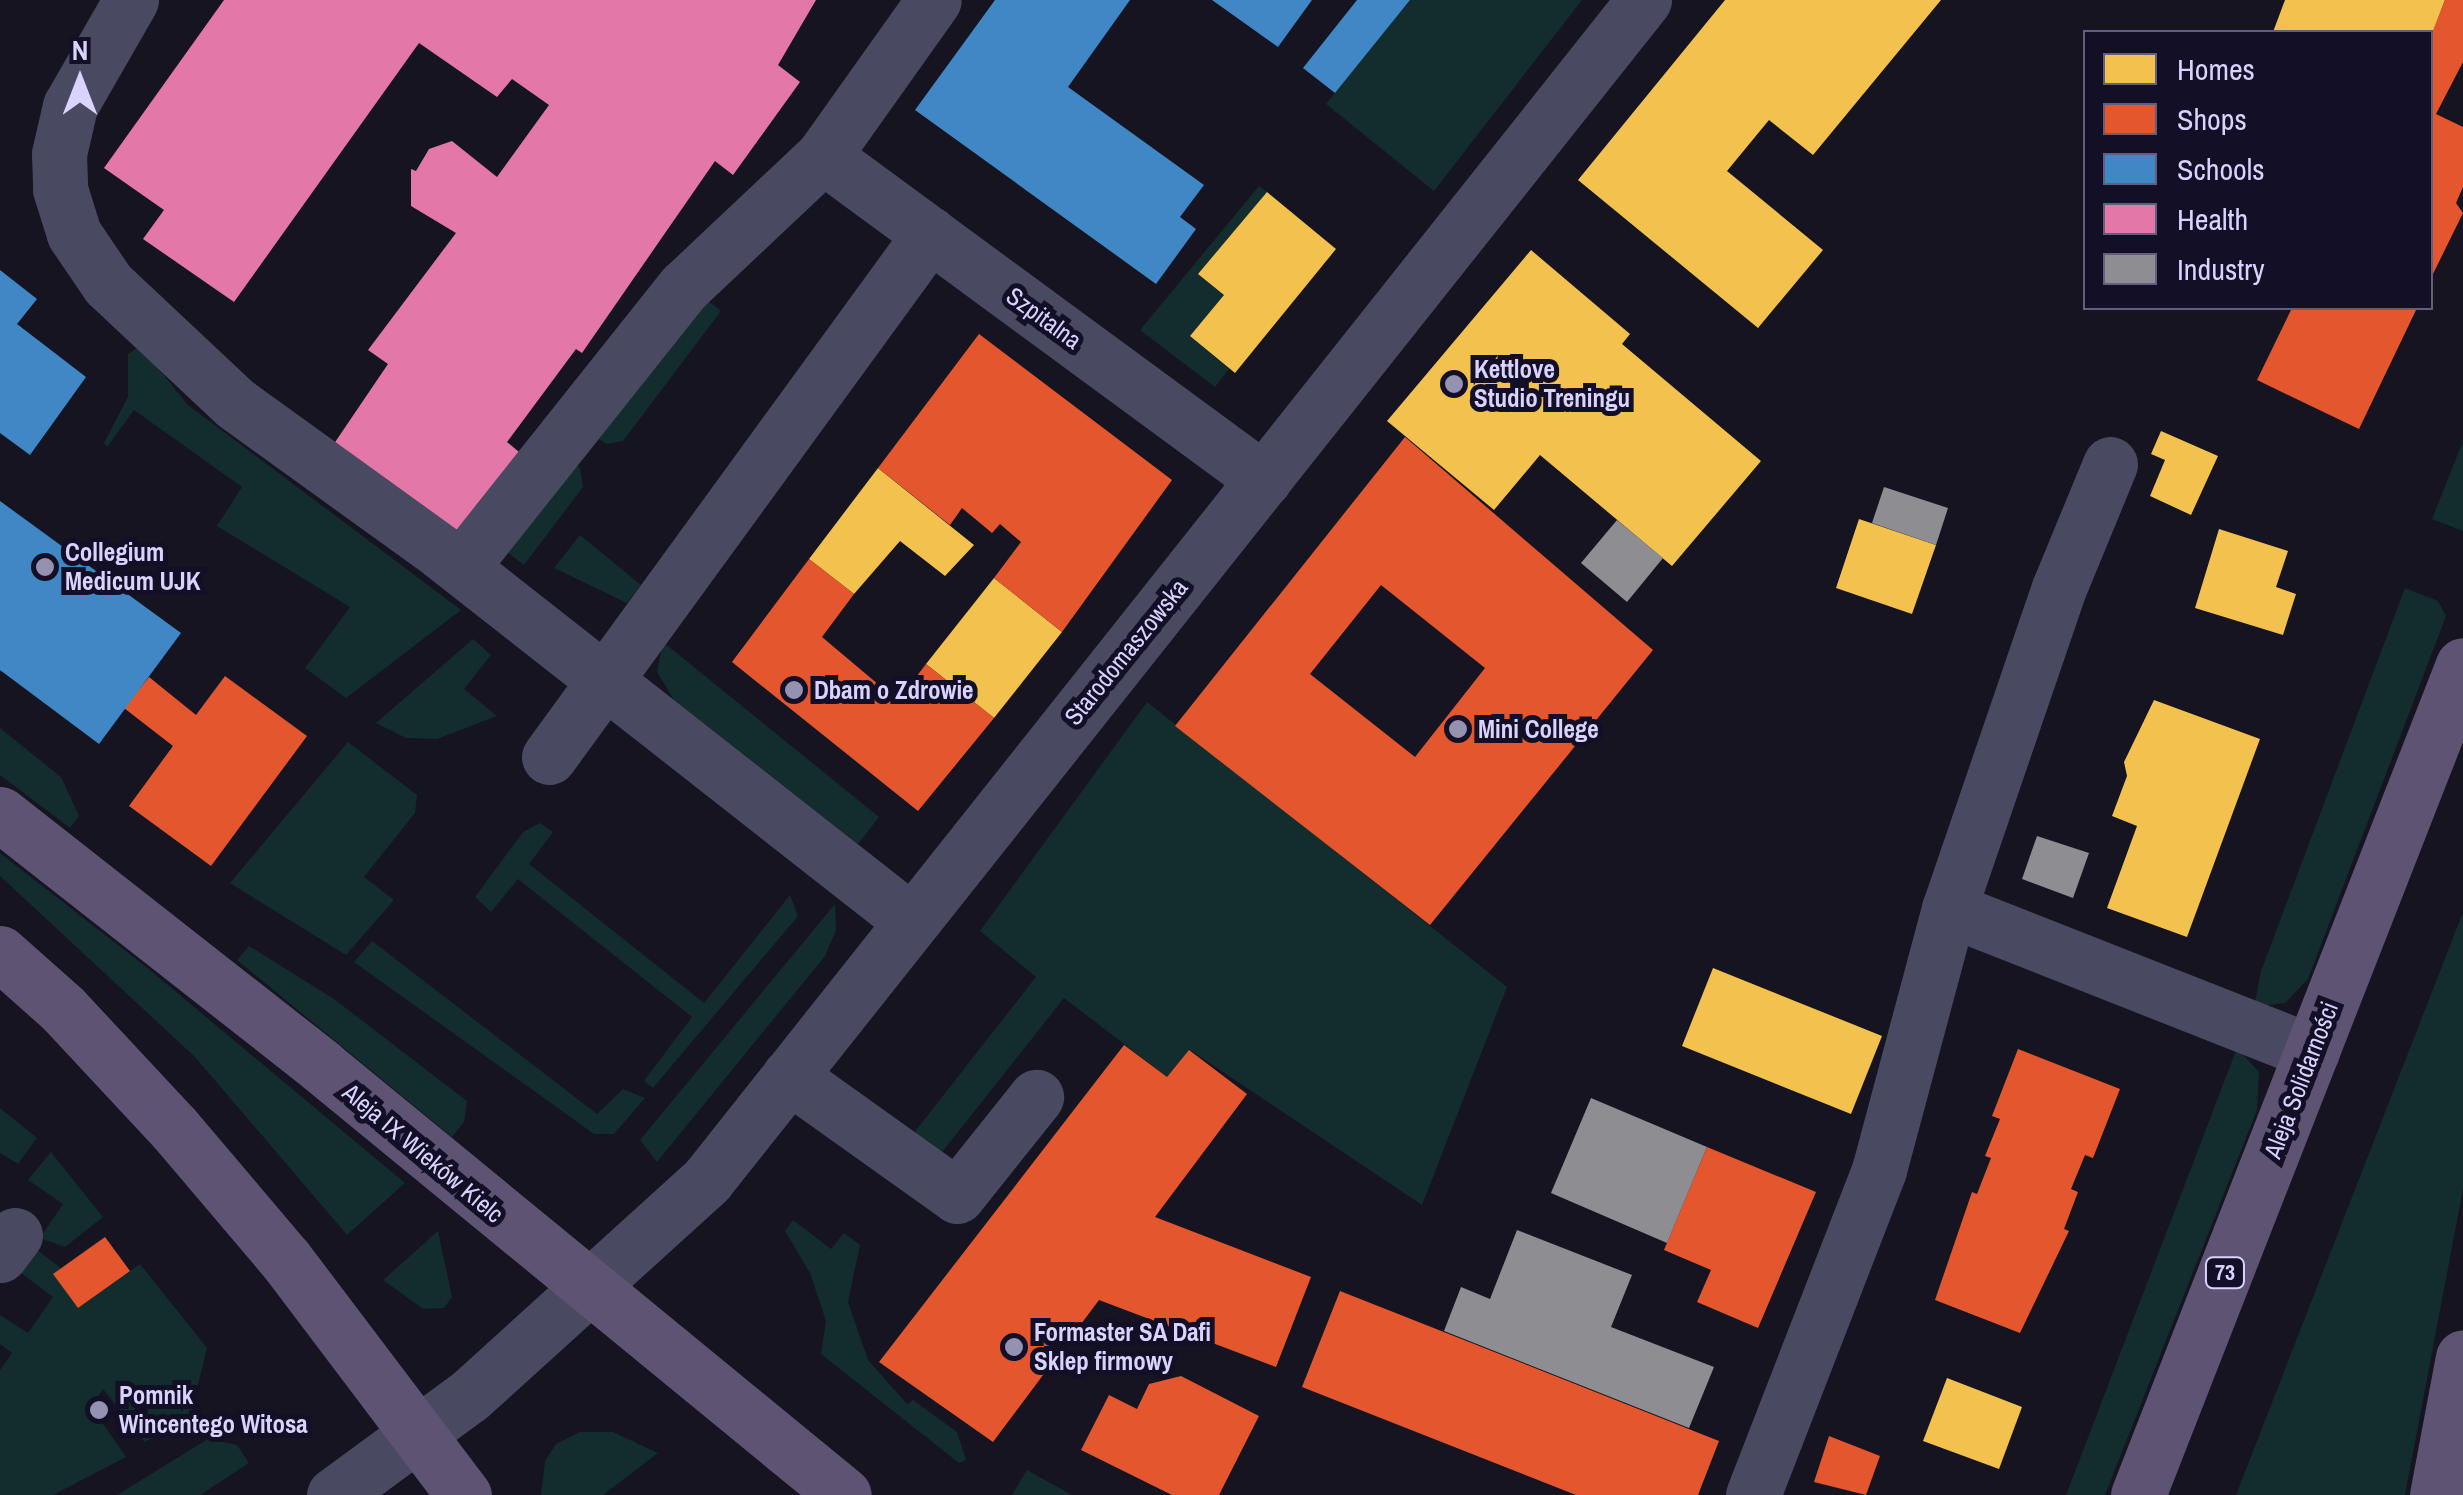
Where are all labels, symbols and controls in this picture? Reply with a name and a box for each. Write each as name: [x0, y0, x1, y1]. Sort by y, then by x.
north arrow: [30, 30, 130, 130]
legend: [2083, 30, 2433, 310]
text: N: [72, 31, 88, 69]
text: Homes: [2177, 49, 2255, 89]
text: Shops: [2177, 99, 2247, 139]
text: Schools: [2177, 149, 2265, 189]
text: Health: [2177, 199, 2248, 239]
text: Industry: [2177, 249, 2265, 289]
street label: Szpitalna: [1001, 281, 1087, 355]
place label: Kettlove Studio Treningu: [1474, 355, 1630, 414]
marker: Kettlove Studio Treningu: [1443, 373, 1465, 395]
place label: Collegium Medicum UJK: [65, 538, 201, 597]
marker: Collegium Medicum UJK: [34, 556, 56, 578]
street label: Starodomaszowska: [1058, 573, 1194, 731]
place label: Dbam o Zdrowie: [814, 675, 973, 705]
marker: Dbam o Zdrowie: [783, 679, 805, 701]
place label: Mini College: [1478, 714, 1599, 744]
marker: Mini College: [1447, 718, 1469, 740]
street label: Aleja Solidarności: [2257, 997, 2345, 1163]
street label: Aleja IX Wieków Kielc: [337, 1077, 509, 1229]
road number: 73: [2202, 1256, 2248, 1290]
place label: Formaster SA Dafi Sklep firmowy: [1034, 1318, 1212, 1377]
marker: Formaster SA Dafi Sklep firmowy: [1003, 1336, 1025, 1358]
place label: Pomnik Wincentego Witosa: [119, 1381, 308, 1440]
marker: Pomnik Wincentego Witosa: [88, 1399, 110, 1421]

